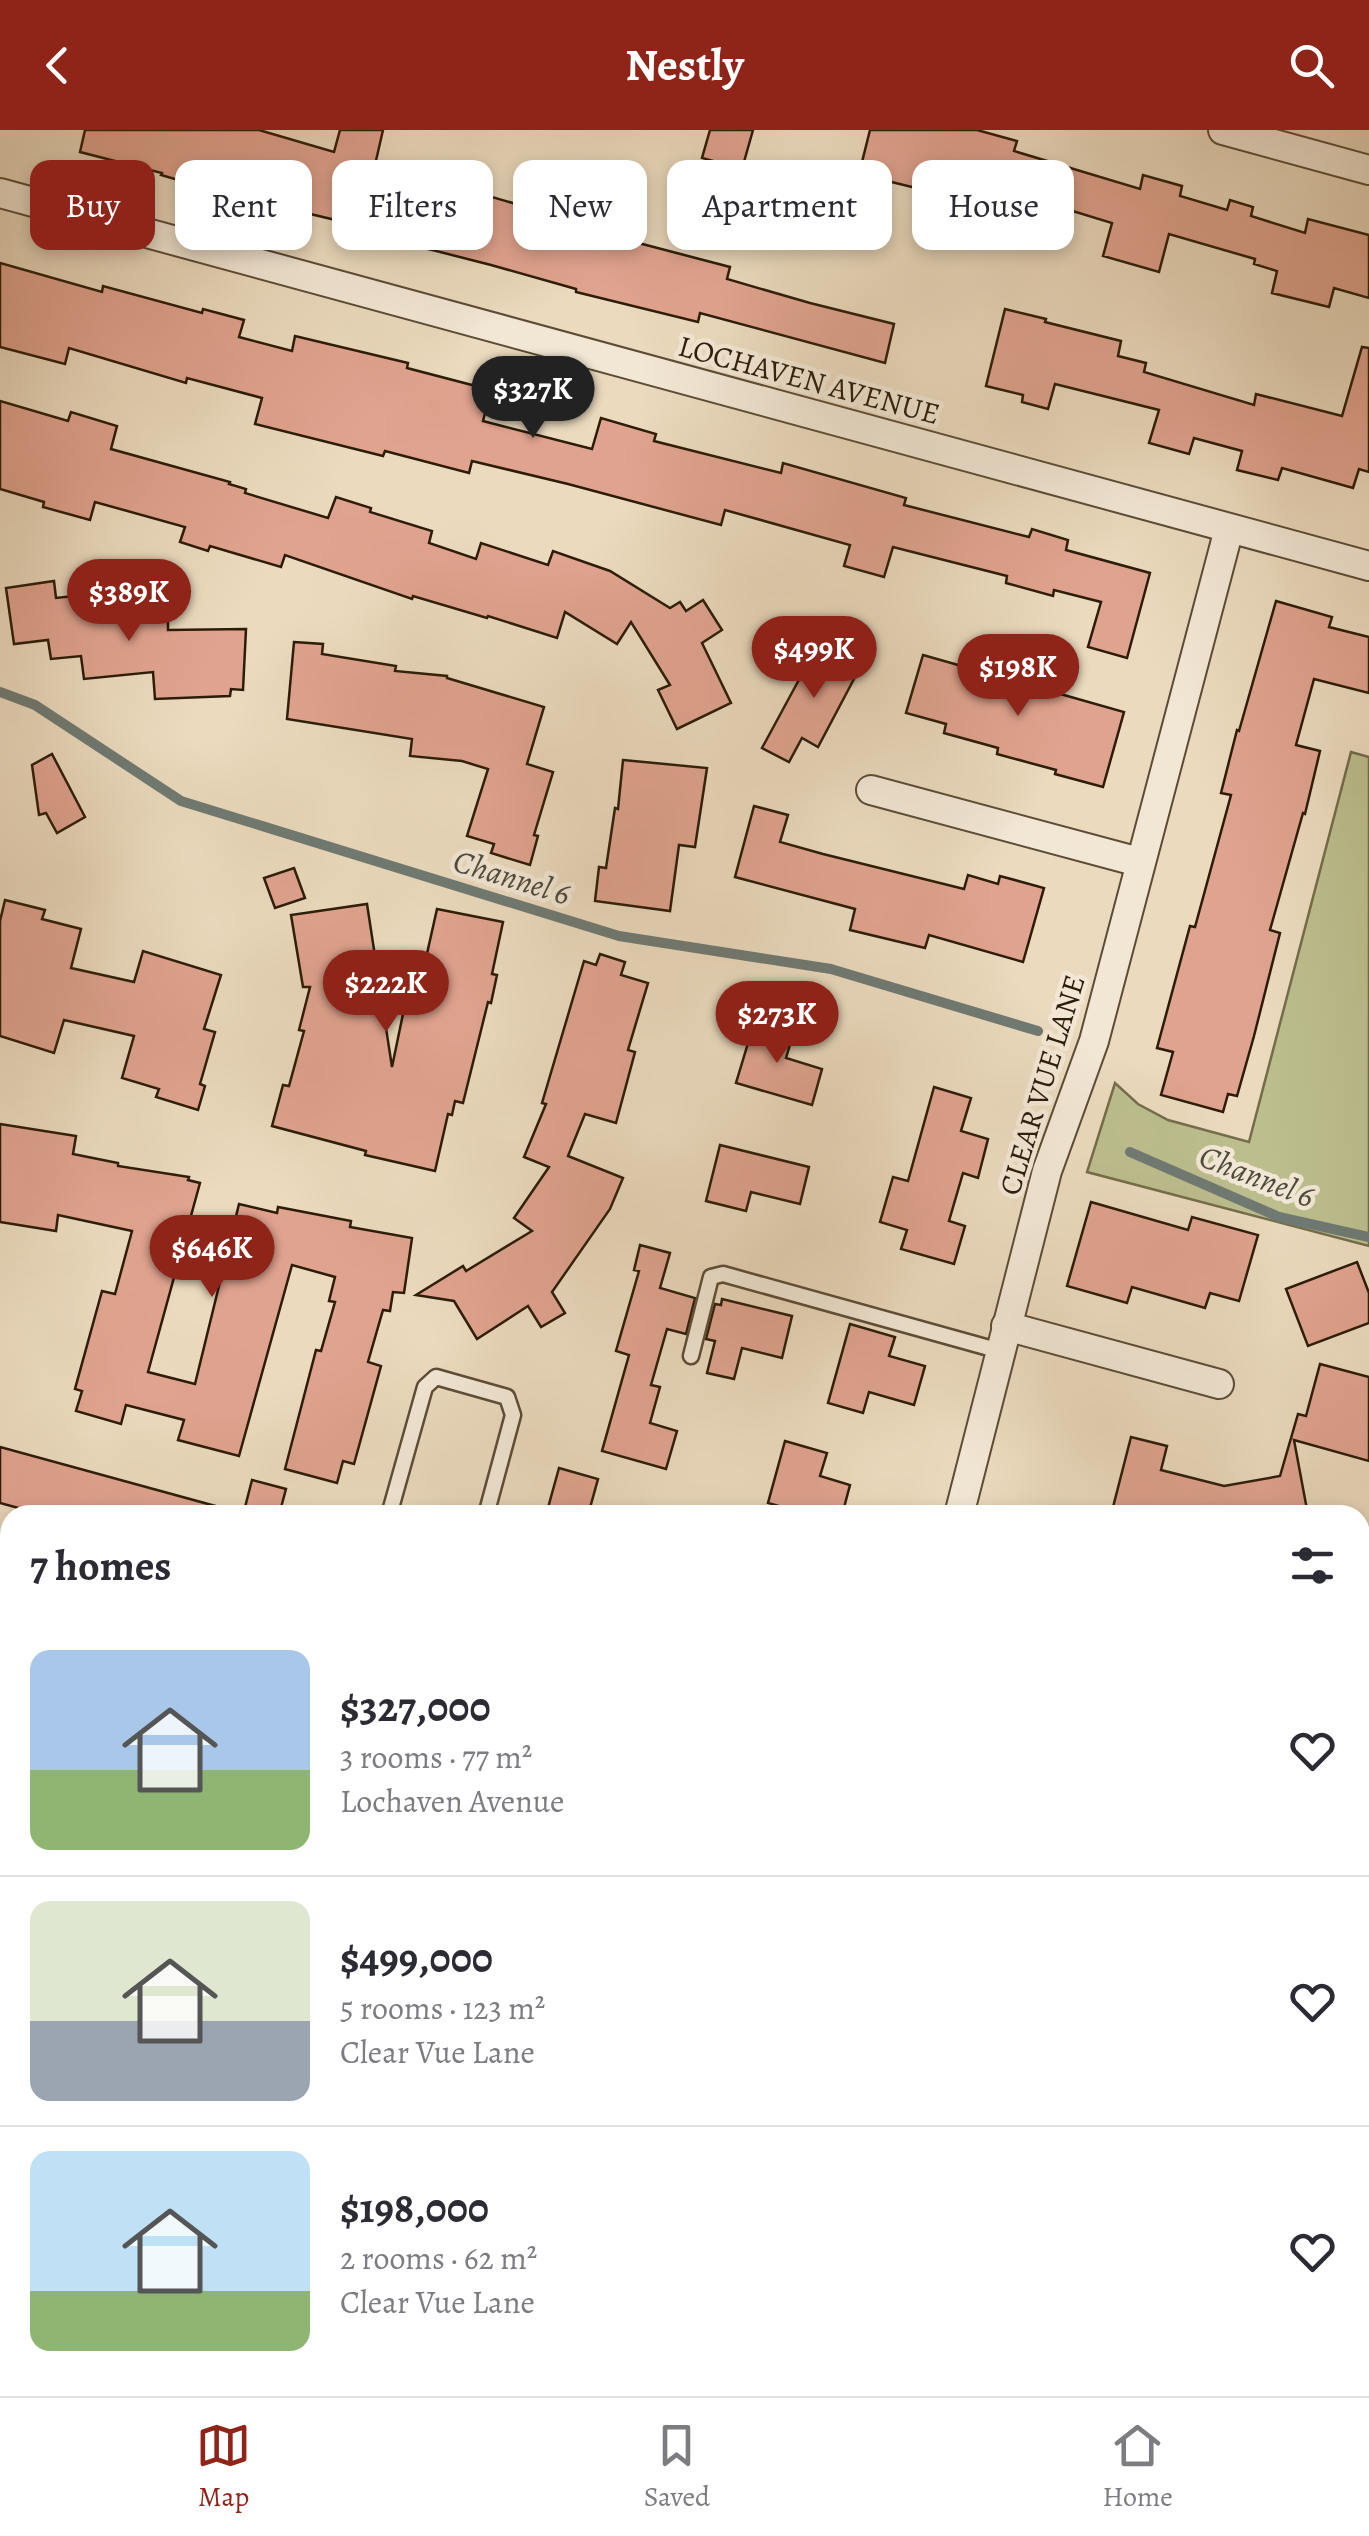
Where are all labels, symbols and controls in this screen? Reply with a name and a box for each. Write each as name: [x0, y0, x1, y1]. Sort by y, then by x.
text: Nestly: [625, 34, 744, 96]
icon: back: [30, 38, 85, 93]
icon: search: [1284, 38, 1339, 93]
chip: Buy: [30, 160, 155, 250]
chip: Rent: [175, 160, 312, 250]
chip: Filters: [332, 160, 493, 250]
chip: New: [513, 160, 647, 250]
chip: Apartment: [667, 160, 892, 250]
chip: House: [912, 160, 1074, 250]
street label: LOCHAVEN AVENUE: [674, 326, 944, 434]
pin: $327K: [463, 356, 603, 441]
text: $327K: [494, 366, 572, 410]
pin: $389K: [59, 559, 199, 644]
text: $389K: [89, 569, 169, 613]
pin: $499K: [744, 616, 884, 701]
text: $499K: [774, 626, 854, 670]
pin: $198K: [948, 634, 1088, 719]
text: $198K: [979, 644, 1057, 688]
water label: Channel 6: [448, 838, 576, 916]
pin: $222K: [316, 950, 456, 1035]
text: $222K: [345, 960, 427, 1004]
street label: CLEAR VUE LANE: [990, 970, 1094, 1200]
pin: $273K: [707, 981, 847, 1066]
text: $273K: [738, 991, 816, 1035]
water label: Channel 6: [1193, 1134, 1321, 1218]
pin: $646K: [142, 1215, 282, 1300]
text: $646K: [172, 1225, 252, 1269]
text: 7 homes: [30, 1537, 171, 1594]
icon: filters: [1285, 1538, 1340, 1593]
text: $327,000: [340, 1678, 491, 1735]
icon: home: [110, 1690, 230, 1810]
icon: heart: [1285, 1723, 1340, 1778]
text: 3 rooms · 77 m²: [340, 1735, 532, 1779]
text: Lochaven Avenue: [340, 1779, 564, 1823]
text: $499,000: [340, 1929, 493, 1986]
icon: home: [110, 1941, 230, 2061]
icon: heart: [1285, 1974, 1340, 2029]
text: 5 rooms · 123 m²: [340, 1986, 545, 2030]
text: Clear Vue Lane: [340, 2030, 535, 2074]
text: $198,000: [340, 2179, 489, 2236]
icon: home: [110, 2191, 230, 2311]
icon: heart: [1285, 2224, 1340, 2279]
text: 2 rooms · 62 m²: [340, 2236, 537, 2280]
text: Clear Vue Lane: [340, 2280, 535, 2324]
tab: Map: [196, 2418, 251, 2516]
tab: Saved: [644, 2418, 710, 2516]
tab: Home: [1102, 2418, 1173, 2516]

